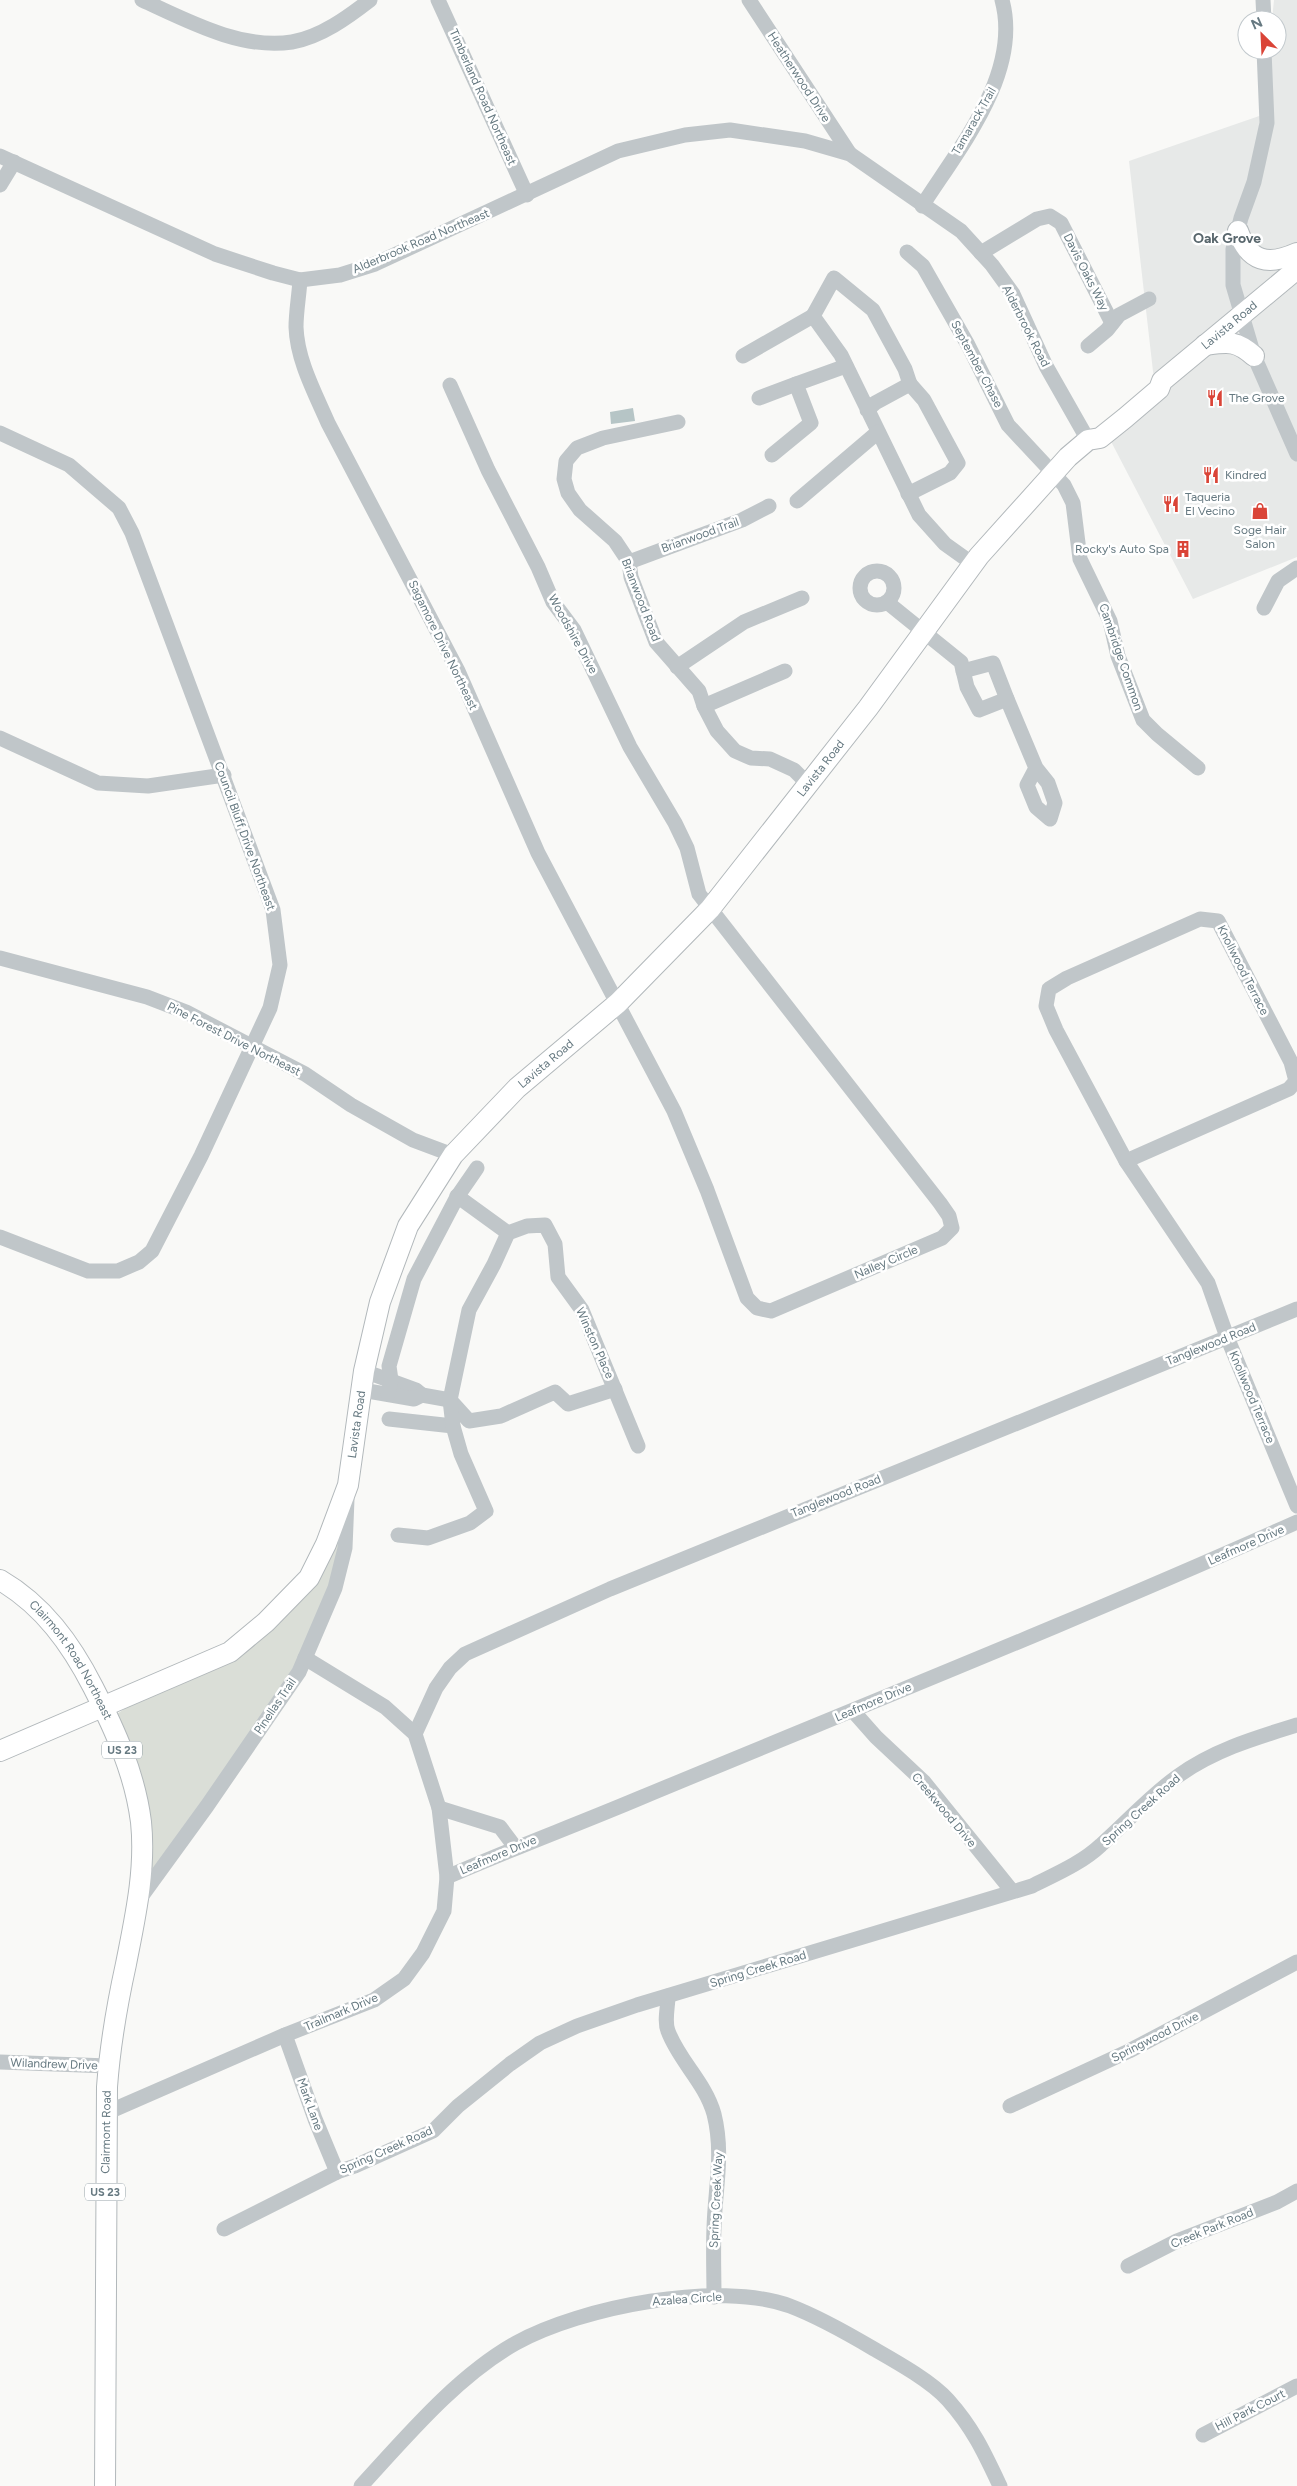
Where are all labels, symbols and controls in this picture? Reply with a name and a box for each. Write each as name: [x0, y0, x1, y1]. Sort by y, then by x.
north arrow: [1237, 10, 1287, 60]
text: N: [1249, 14, 1265, 34]
street label: Timberland Road Northeast: [447, 27, 520, 168]
street label: Heatherwood Drive: [765, 29, 834, 125]
street label: Tamarack Trail: [949, 85, 999, 157]
street label: Alderbrook Road Northeast: [351, 206, 492, 276]
district label: Oak Grove: [1193, 230, 1261, 247]
street label: Davis Oaks Way: [1060, 231, 1112, 314]
street label: Alderbrook Road: [999, 283, 1053, 369]
street label: Lavista Road: [1199, 298, 1260, 352]
street label: September Chase: [948, 318, 1006, 410]
restaurant icon: The Grove: [1205, 388, 1225, 408]
place label: The Grove: [1229, 391, 1285, 405]
restaurant icon: Kindred: [1201, 465, 1221, 485]
place label: Kindred: [1225, 468, 1266, 482]
place label: Taqueria El Vecino: [1185, 490, 1235, 518]
restaurant icon: Taqueria El Vecino: [1161, 494, 1181, 514]
shop icon: Soge Hair Salon: [1250, 501, 1270, 521]
street label: Brianwood Trail: [659, 514, 741, 556]
place label: Soge Hair Salon: [1234, 523, 1286, 551]
building icon: Rocky's Auto Spa: [1173, 539, 1193, 559]
place label: Rocky's Auto Spa: [1075, 542, 1169, 556]
street label: Brianwood Road: [619, 557, 663, 643]
street label: Sagamore Drive Northeast: [405, 578, 481, 712]
street label: Woodshire Drive: [545, 592, 601, 676]
street label: Cambridge Common: [1096, 602, 1146, 713]
street label: Lavista Road: [794, 737, 847, 799]
street label: Council Bluff Drive Northeast: [212, 760, 279, 913]
street label: Knollwood Terrace: [1214, 923, 1272, 1018]
street label: Pine Forest Drive Northeast: [165, 999, 304, 1079]
street label: Lavista Road: [515, 1036, 576, 1091]
street label: Nalley Circle: [852, 1242, 920, 1282]
street label: Winston Place: [573, 1305, 617, 1381]
street label: Tanglewood Road: [1164, 1320, 1258, 1368]
street label: Knollwood Terrace: [1226, 1349, 1278, 1446]
street label: Lavista Road: [345, 1390, 368, 1459]
street label: Tanglewood Road: [789, 1472, 883, 1520]
street label: Leafmore Drive: [1206, 1522, 1287, 1568]
street label: Clairmont Road Northeast: [27, 1598, 115, 1722]
street label: Pinellas Trail: [251, 1675, 299, 1737]
street label: Leafmore Drive: [833, 1679, 914, 1724]
road number: US 23: [102, 1742, 142, 1758]
street label: Creekwood Drive: [909, 1770, 979, 1850]
street label: Spring Creek Road: [1099, 1771, 1183, 1849]
street label: Leafmore Drive: [458, 1832, 539, 1877]
street label: Spring Creek Road: [708, 1948, 808, 1990]
street label: Trailmark Drive: [302, 1990, 380, 2034]
street label: Springwood Drive: [1109, 2009, 1201, 2065]
street label: Wilandrew Drive: [10, 2055, 98, 2073]
street label: Mark Lane: [294, 2076, 326, 2133]
street label: Clairmont Road: [98, 2090, 114, 2174]
street label: Spring Creek Road: [337, 2123, 435, 2177]
street label: Spring Creek Way: [706, 2151, 726, 2248]
road number: US 23: [85, 2184, 125, 2200]
street label: Creek Park Road: [1169, 2205, 1255, 2251]
street label: Azalea Circle: [652, 2290, 723, 2308]
street label: Hill Park Court: [1213, 2386, 1288, 2434]

